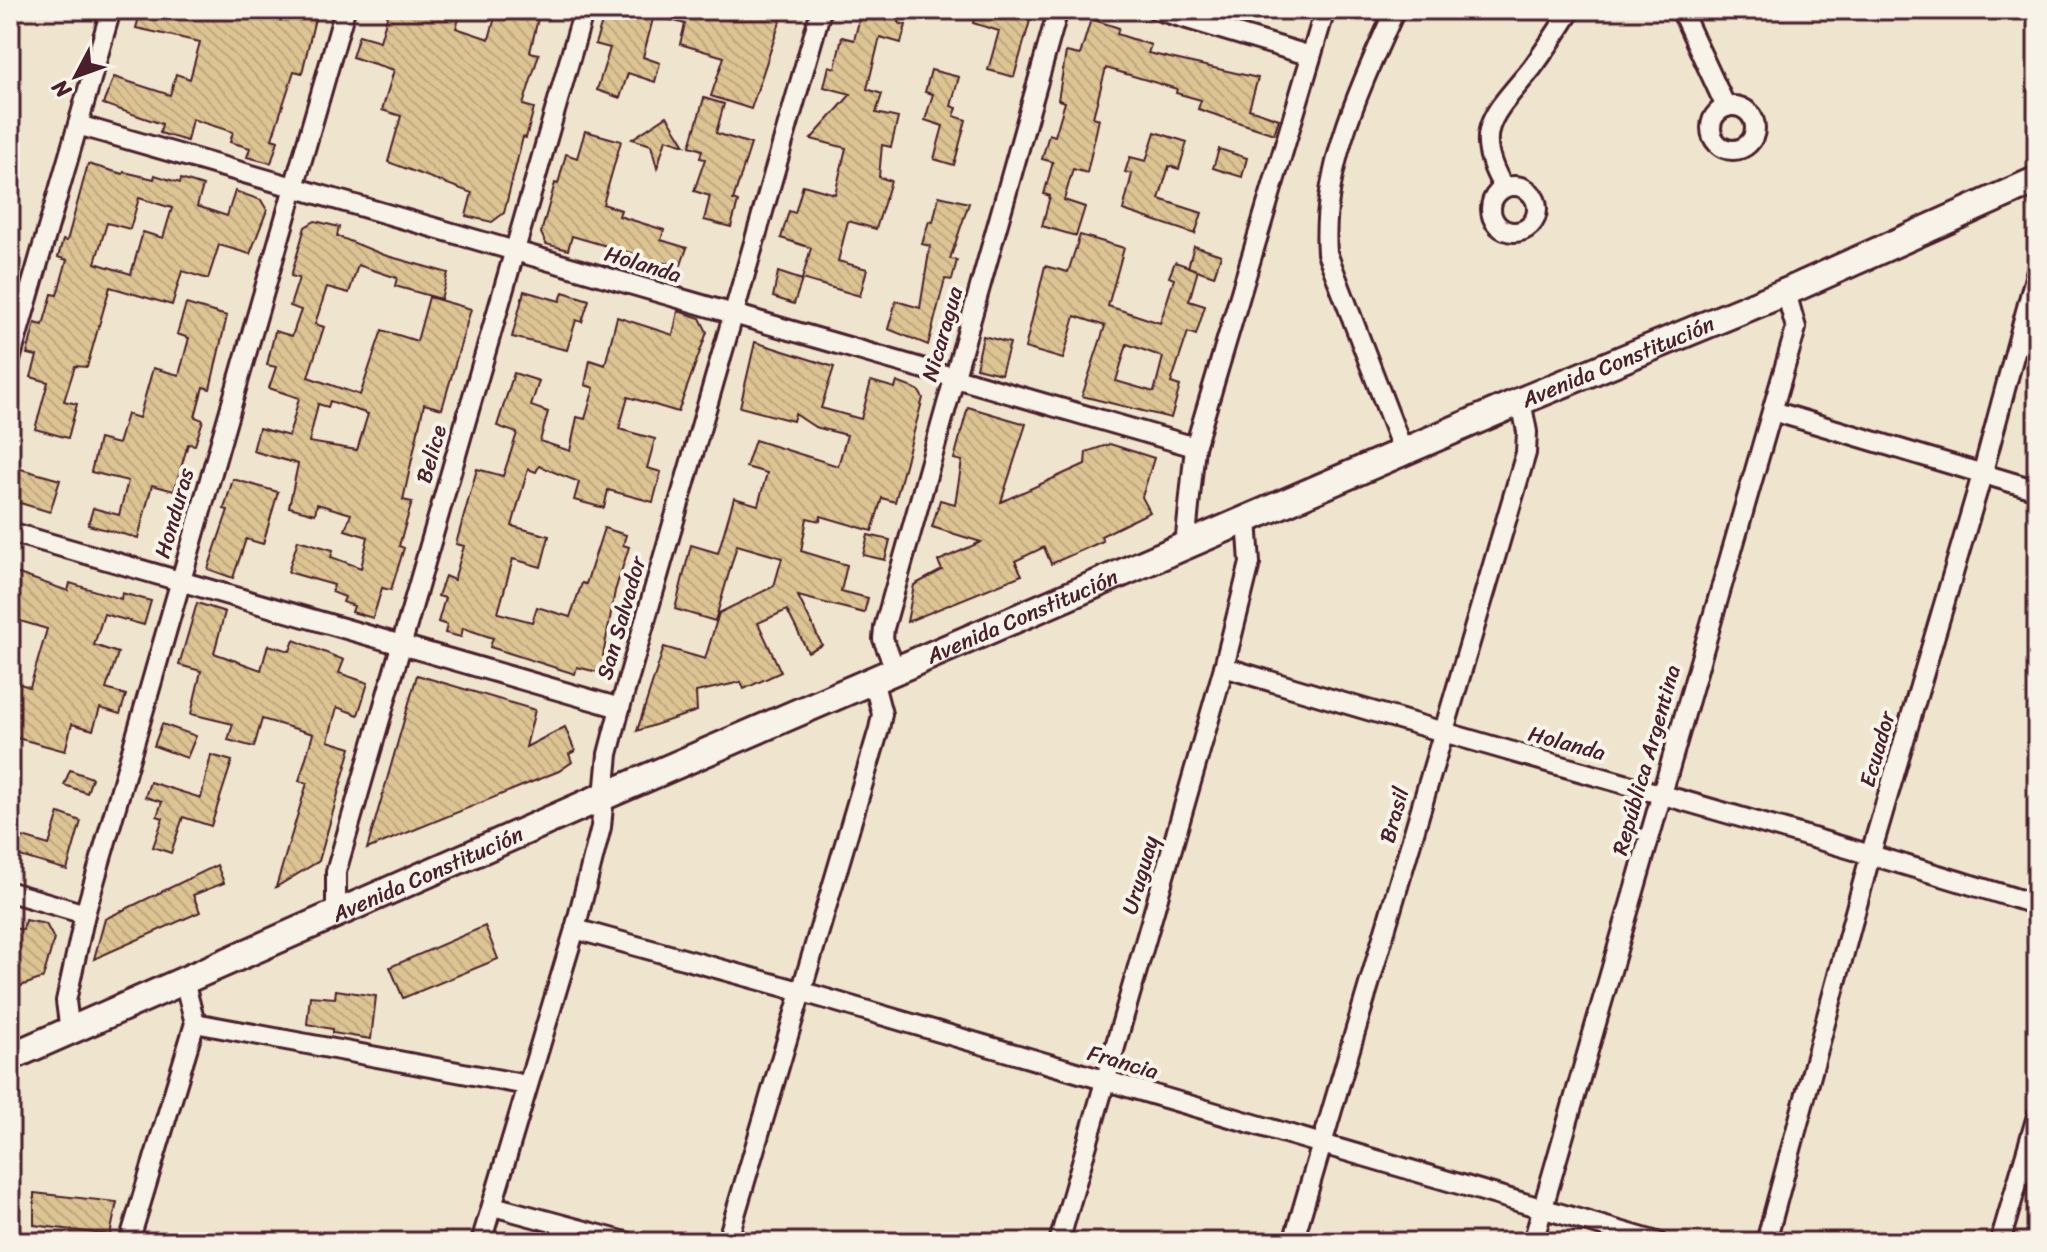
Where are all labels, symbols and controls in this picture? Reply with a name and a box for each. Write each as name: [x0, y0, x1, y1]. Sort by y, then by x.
north arrow: [36, 36, 116, 116]
text: N: [41, 70, 82, 108]
street label: Holanda: [600, 234, 686, 294]
street label: Nicaragua: [910, 281, 974, 386]
street label: Avenida Constitución: [1514, 304, 1720, 419]
street label: Belice: [404, 420, 458, 488]
street label: Honduras: [143, 462, 206, 563]
street label: San Salvador: [585, 550, 658, 684]
street label: Avenida Constitución: [919, 557, 1124, 675]
street label: República Argentina: [1600, 660, 1692, 860]
street label: Ecuador: [1848, 705, 1907, 792]
street label: Holanda: [1524, 714, 1610, 772]
street label: Brasil: [1367, 782, 1421, 847]
street label: Avenida Constitución: [325, 814, 530, 933]
street label: Uruguay: [1110, 830, 1170, 919]
street label: Francia: [1083, 1033, 1163, 1091]

